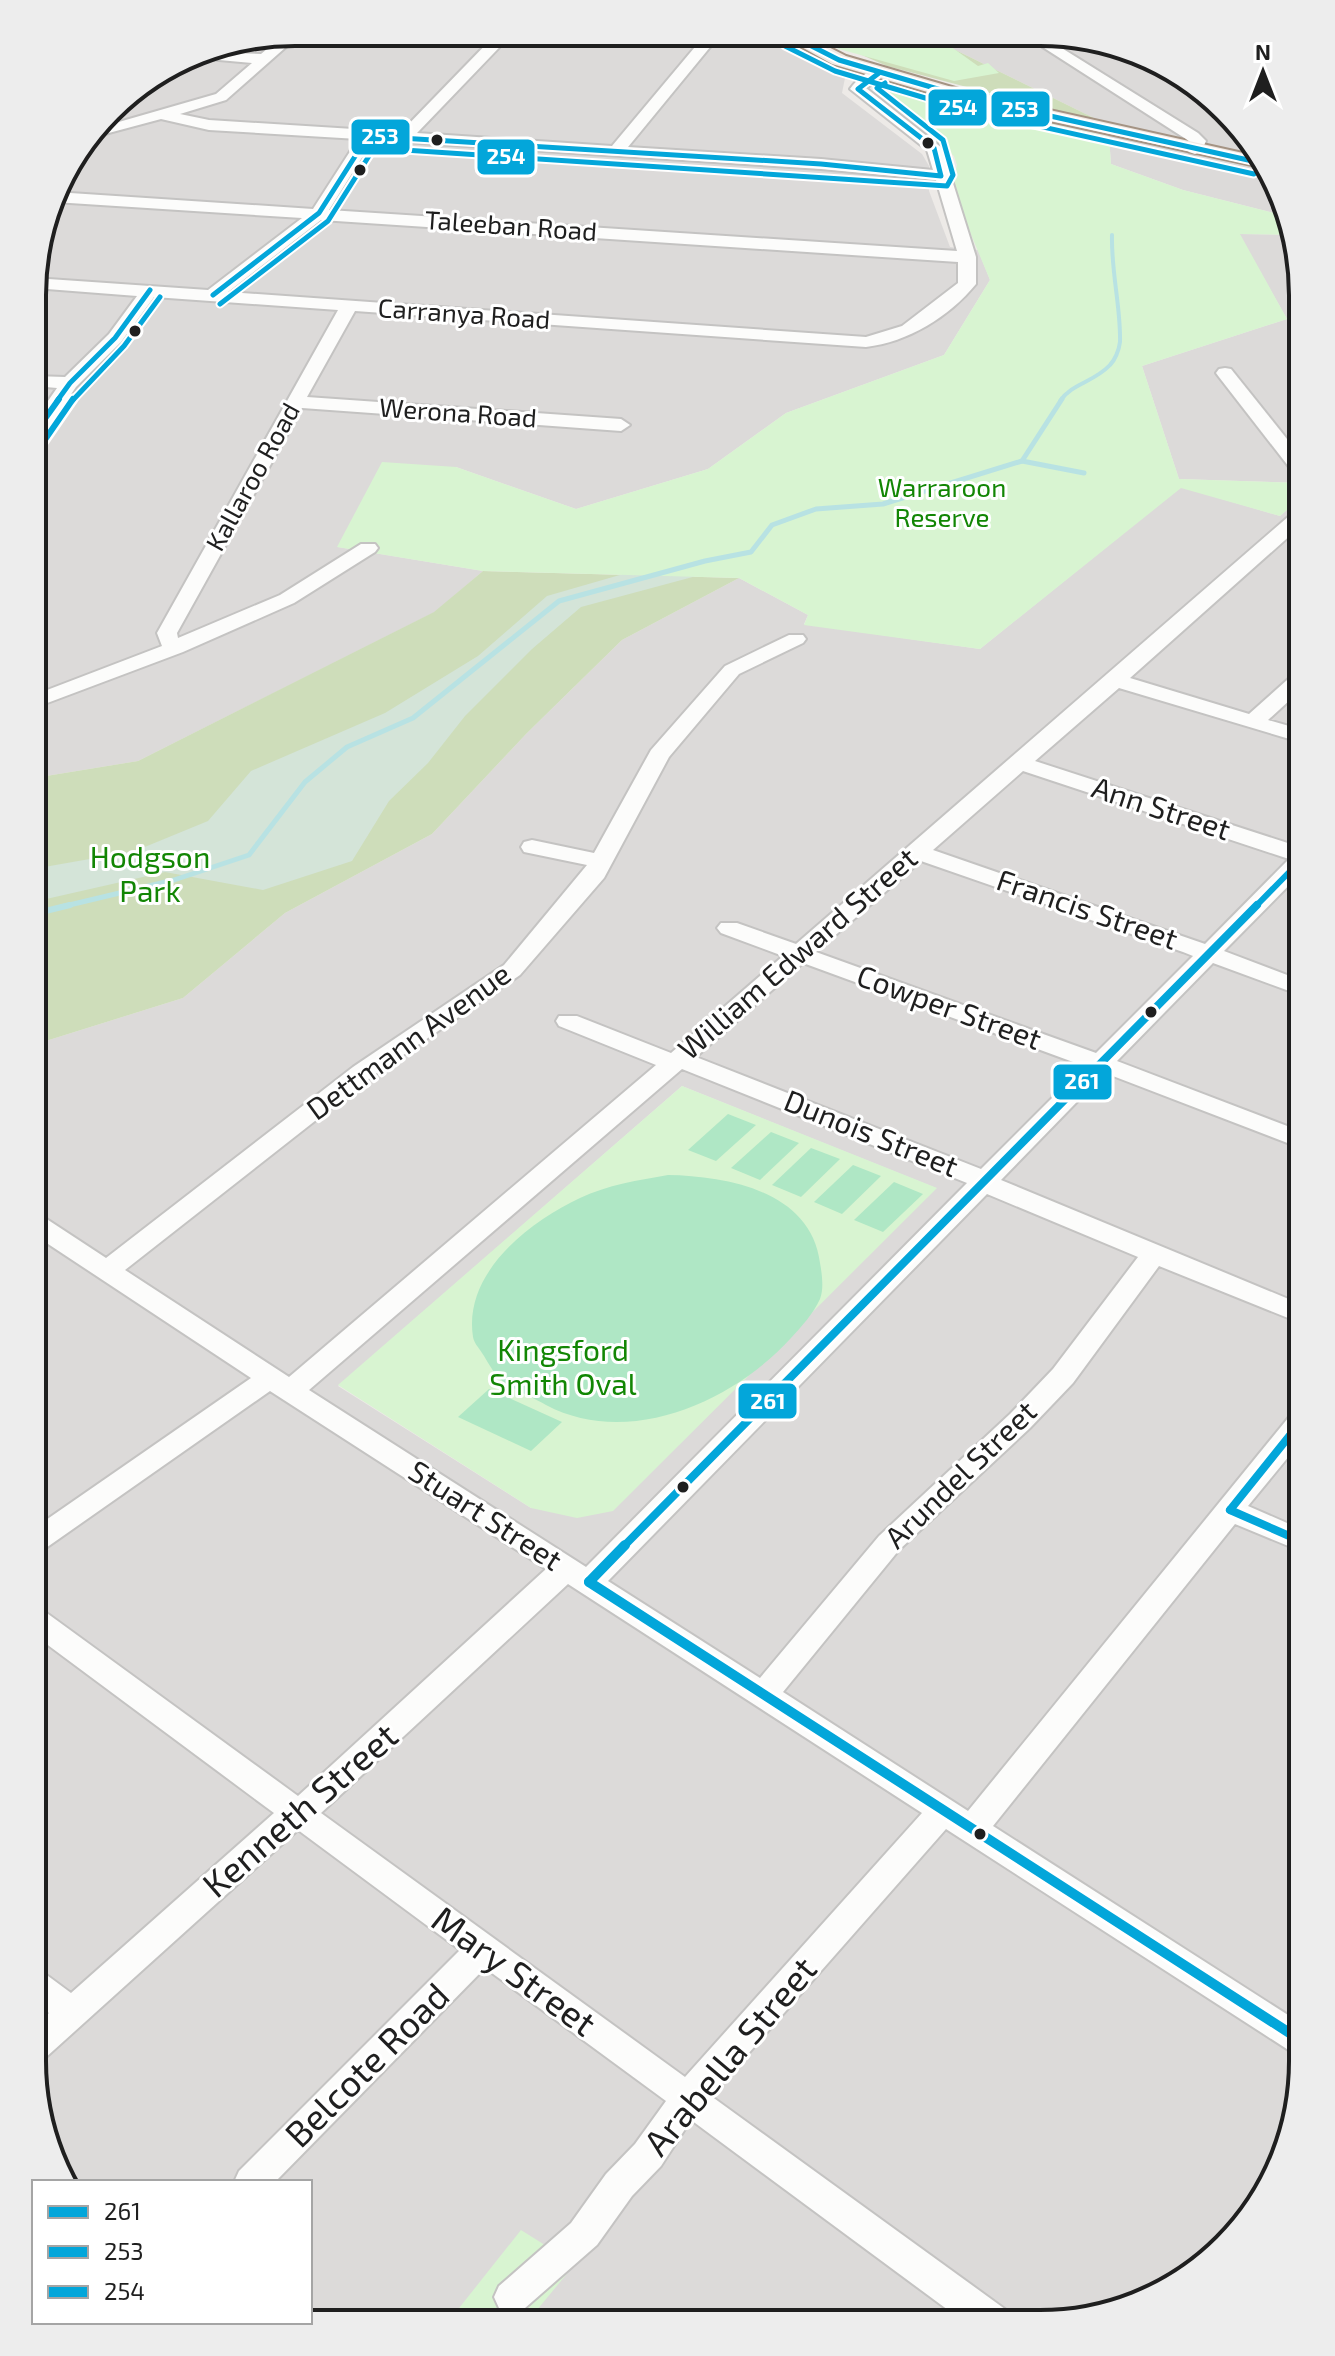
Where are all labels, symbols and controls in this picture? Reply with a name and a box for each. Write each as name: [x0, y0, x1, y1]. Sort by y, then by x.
north arrow: [1223, 32, 1303, 112]
text: N: [1255, 38, 1271, 64]
line badge: 254: [927, 88, 988, 127]
line badge: 253: [990, 90, 1051, 128]
text: 254: [939, 93, 977, 119]
text: 253: [1001, 95, 1039, 121]
line badge: 253: [350, 118, 411, 156]
text: 253: [361, 122, 399, 148]
unlabelled marker: [429, 132, 445, 148]
unlabelled marker: [920, 135, 936, 151]
line badge: 254: [476, 138, 536, 176]
text: 254: [487, 142, 525, 168]
unlabelled marker: [352, 162, 368, 178]
street label: Taleeban Road: [424, 203, 598, 246]
street label: Carranya Road: [377, 291, 551, 334]
unlabelled marker: [127, 323, 143, 339]
street label: Werona Road: [378, 391, 538, 432]
street label: Kallaroo Road: [198, 397, 305, 556]
park label: Warraroon Reserve: [878, 471, 1006, 532]
street label: Ann Street: [1088, 768, 1235, 846]
park label: Hodgson Park: [90, 838, 210, 908]
street label: William Edward Street: [670, 839, 923, 1066]
street label: Francis Street: [992, 860, 1183, 956]
street label: Dettmann Avenue: [299, 954, 517, 1126]
street label: Cowper Street: [852, 956, 1047, 1056]
unlabelled marker: [1143, 1004, 1159, 1020]
line badge: 261: [1052, 1063, 1113, 1101]
text: 261: [1064, 1067, 1100, 1093]
street label: Dunois Street: [780, 1081, 964, 1183]
park label: Kingsford Smith Oval: [489, 1331, 637, 1401]
line badge: 261: [737, 1382, 798, 1420]
text: 261: [750, 1387, 786, 1413]
street label: Arundel Street: [876, 1392, 1043, 1555]
street label: Stuart Street: [403, 1452, 569, 1577]
unlabelled marker: [675, 1479, 691, 1495]
street label: Kenneth Street: [193, 1713, 405, 1905]
unlabelled marker: [972, 1826, 988, 1842]
street label: Mary Street: [425, 1896, 605, 2044]
street label: Arabella Street: [633, 1947, 824, 2163]
street label: Belcote Road: [275, 1973, 457, 2155]
legend: [32, 2180, 312, 2324]
text: 261: [104, 2196, 141, 2225]
text: 253: [104, 2236, 144, 2265]
text: 254: [104, 2276, 145, 2305]

